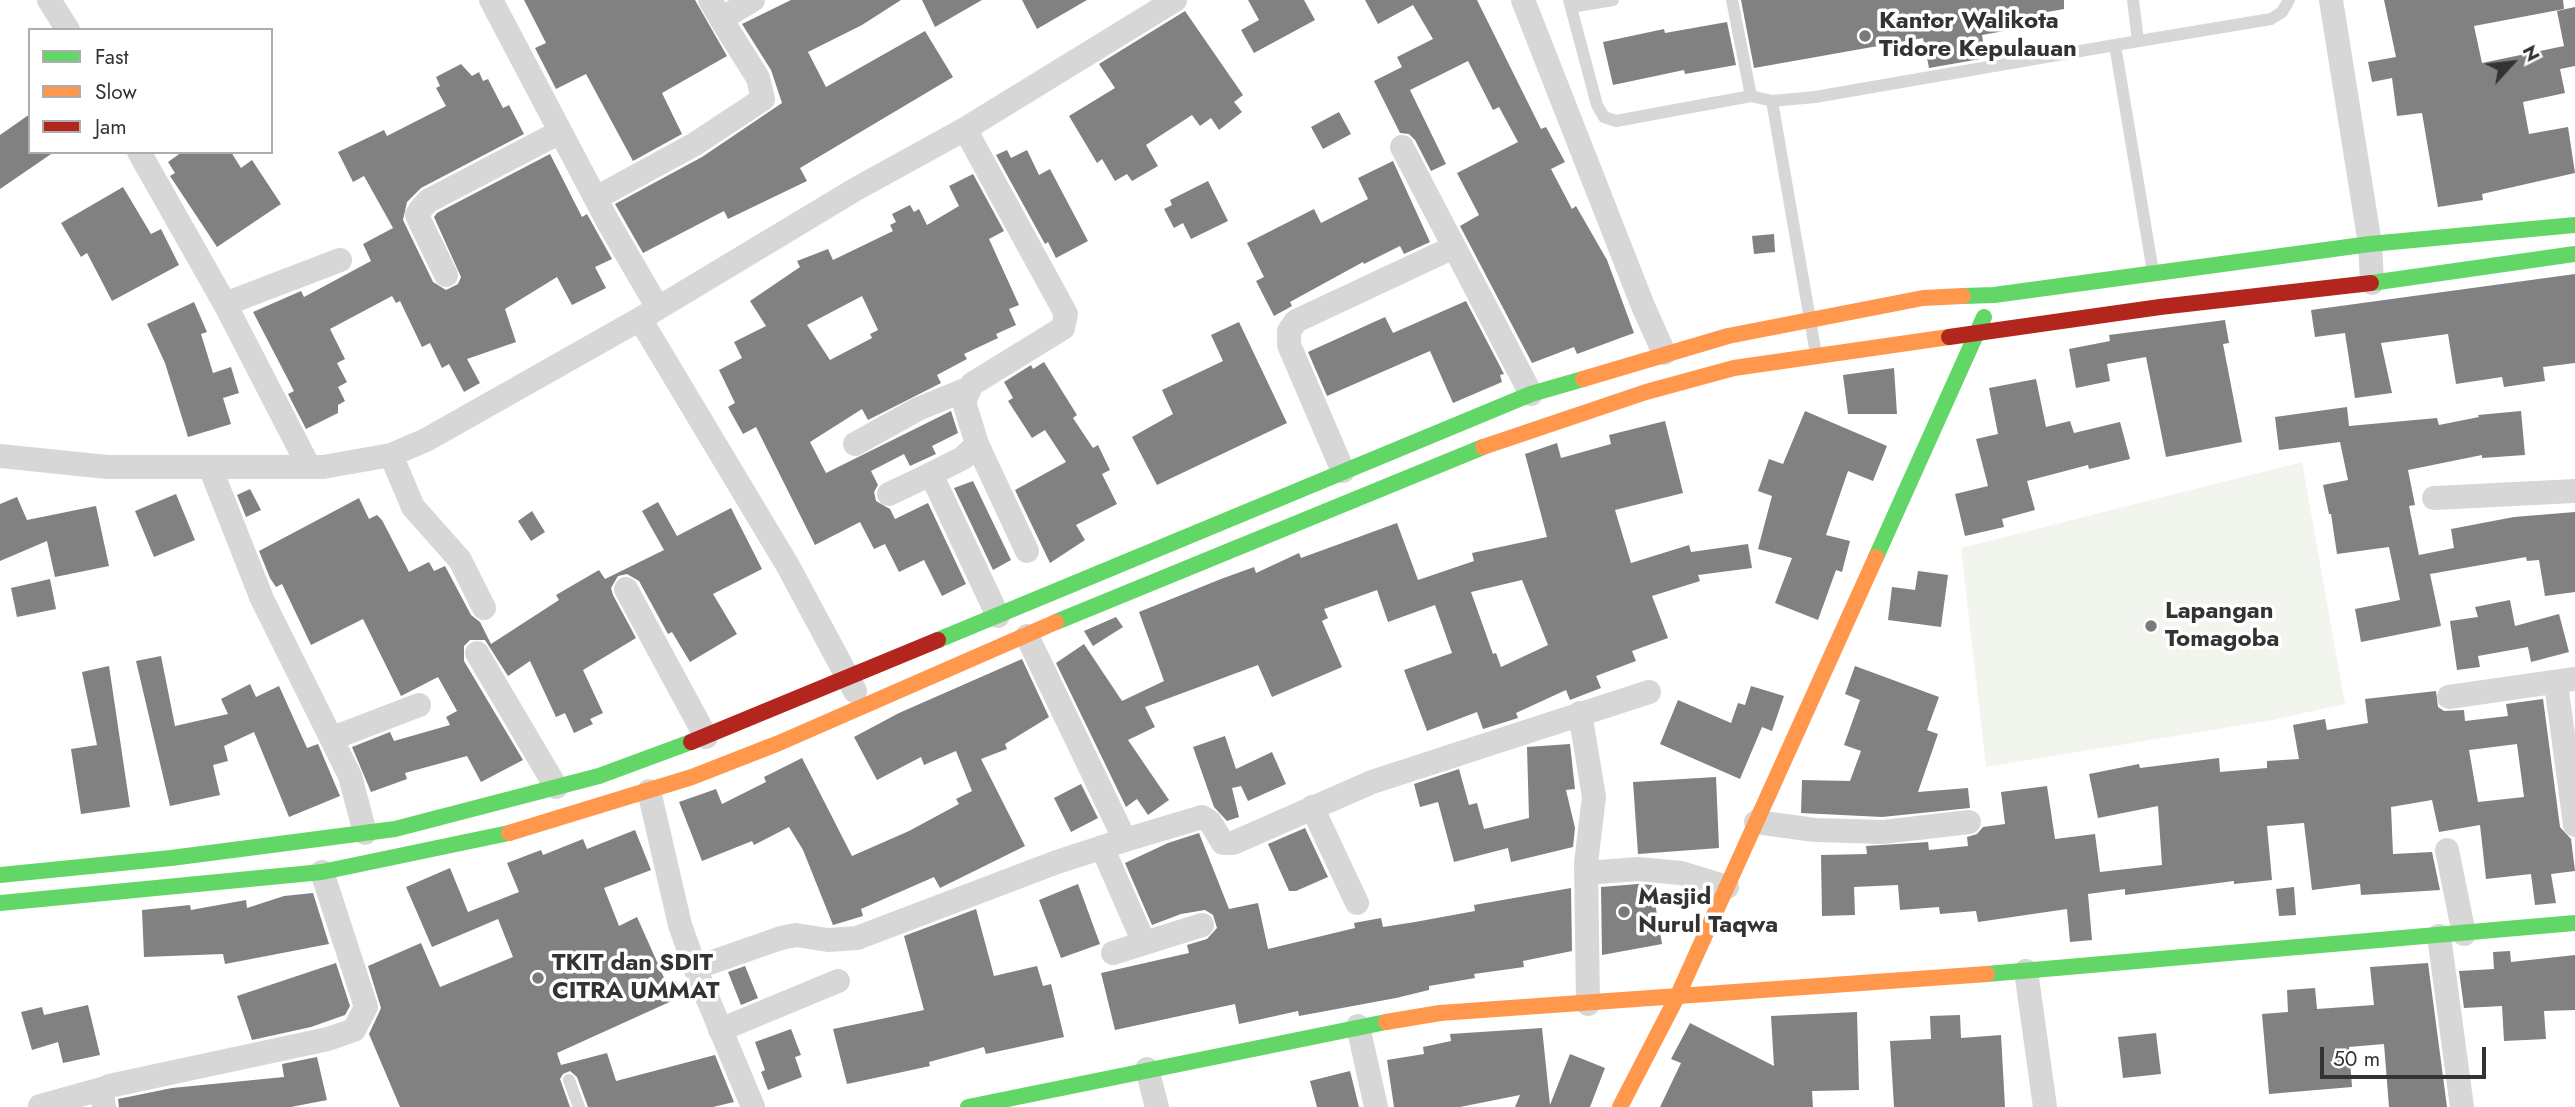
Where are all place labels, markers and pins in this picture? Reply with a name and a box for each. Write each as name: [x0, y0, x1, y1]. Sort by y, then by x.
place label: Kantor Walikota Tidore Kepulauan: [1879, 8, 2077, 64]
marker: Kantor Walikota Tidore Kepulauan: [1857, 28, 1873, 44]
place label: Lapangan Tomagoba: [2165, 598, 2279, 654]
marker: Lapangan Tomagoba: [2143, 618, 2159, 634]
place label: Masjid Nurul Taqwa: [1638, 884, 1778, 940]
marker: Masjid Nurul Taqwa: [1616, 904, 1632, 920]
place label: TKIT dan SDIT CITRA UMMAT: [552, 950, 719, 1006]
marker: TKIT dan SDIT CITRA UMMAT: [530, 970, 546, 986]

